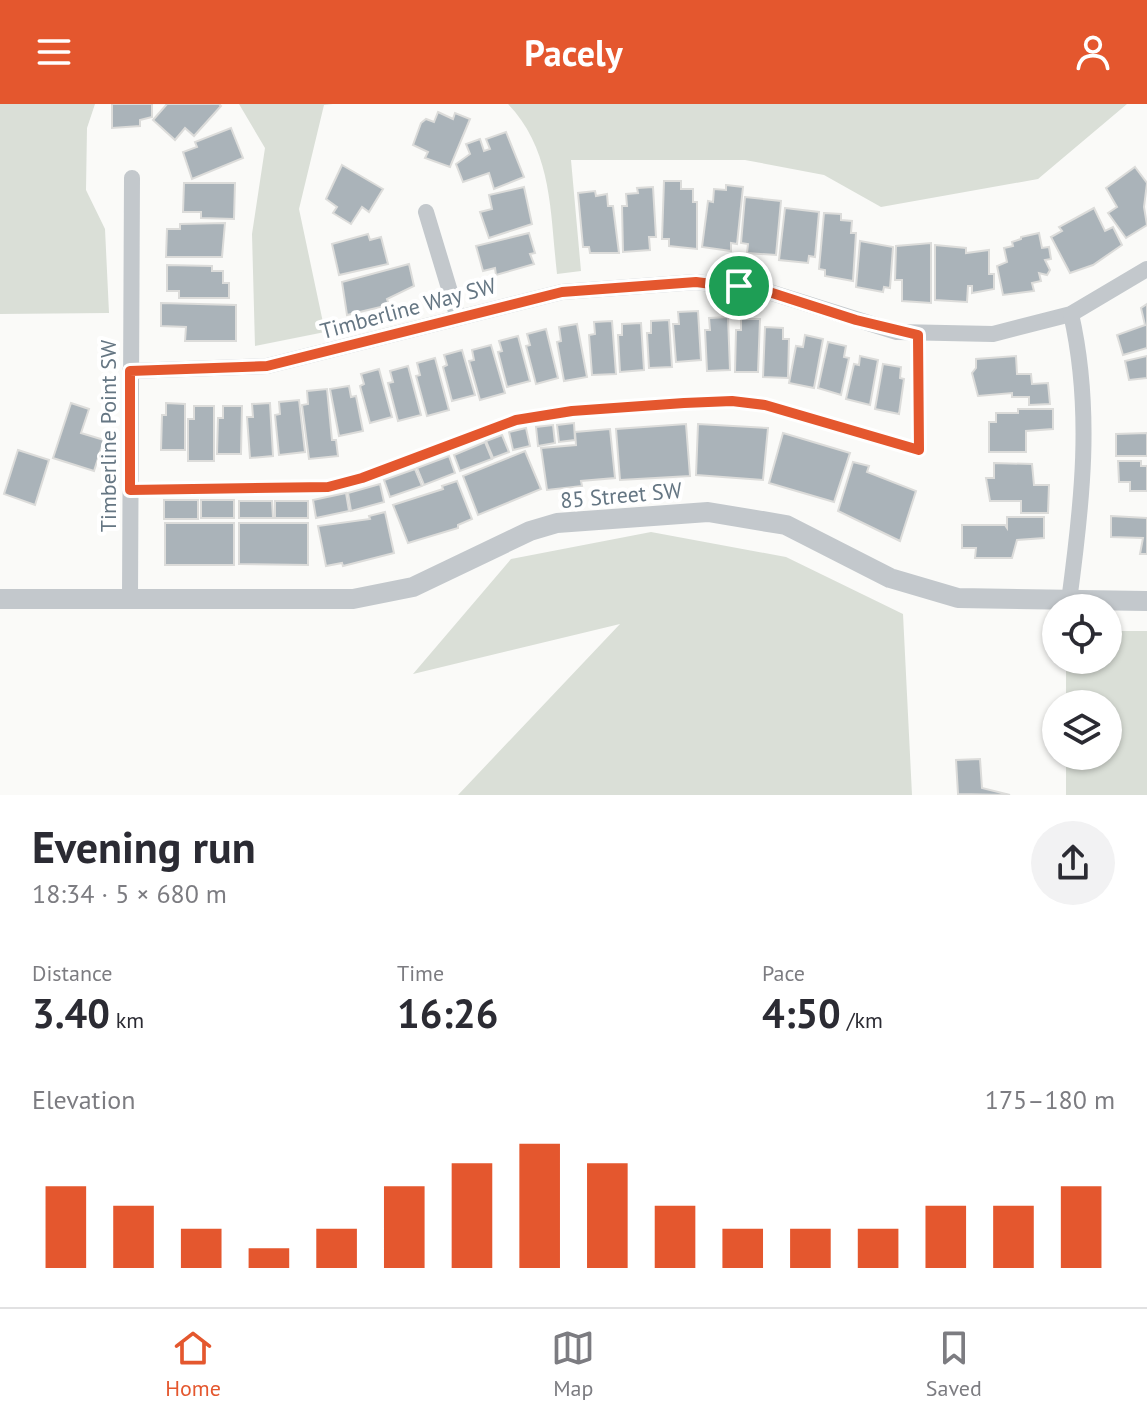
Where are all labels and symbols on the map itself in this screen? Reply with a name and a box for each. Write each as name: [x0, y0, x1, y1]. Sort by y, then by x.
pin: [705, 252, 773, 320]
street label: Timberline Way SW: [317, 271, 500, 345]
street label: Timberline Point SW: [94, 339, 122, 532]
street label: 85 Street SW: [559, 476, 684, 514]

